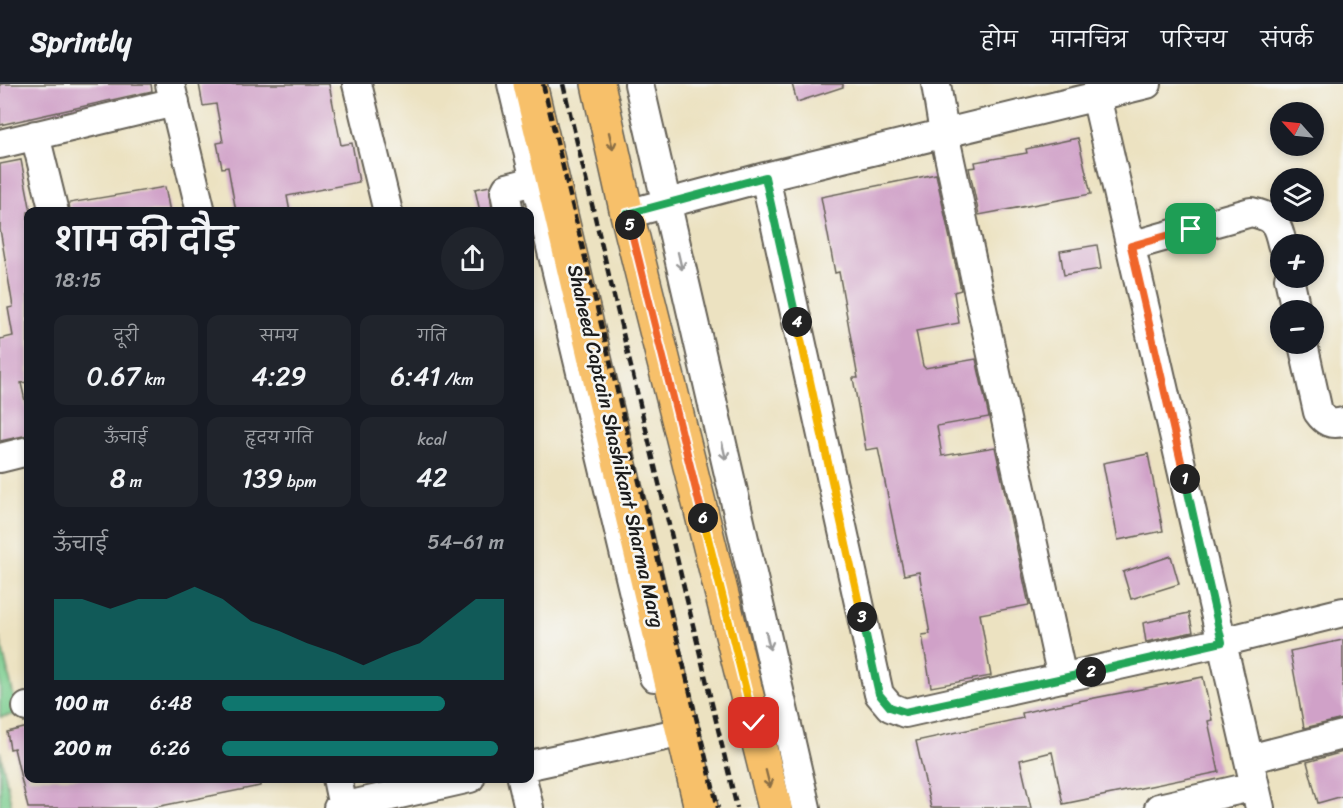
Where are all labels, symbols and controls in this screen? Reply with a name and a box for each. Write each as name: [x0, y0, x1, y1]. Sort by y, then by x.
text: Sprintly: [30, 17, 131, 66]
text: होम: [981, 21, 1018, 59]
text: मानचित्र: [1051, 21, 1128, 59]
text: परिचय: [1161, 21, 1227, 59]
text: संपर्क: [1260, 21, 1313, 59]
north arrow: [1270, 102, 1324, 156]
map controls: [1270, 102, 1324, 354]
one-way arrow: [606, 131, 617, 150]
button: layers: [1270, 168, 1324, 222]
pin: [1165, 203, 1216, 254]
pin: 5: [615, 210, 645, 240]
text: 5: [625, 210, 635, 239]
text: शाम की दौड़: [54, 211, 238, 269]
icon: arrive: [1174, 212, 1207, 245]
button: share: [441, 227, 504, 290]
button: +: [1270, 234, 1324, 288]
one-way arrow: [674, 252, 686, 271]
street label: Shaheed Captain Shashikant Sharma Marg: [557, 261, 675, 631]
text: 18:15: [54, 263, 101, 298]
button: −: [1270, 300, 1324, 354]
pin: 4: [782, 307, 812, 337]
text: 4: [792, 307, 802, 336]
text: दूरी: [113, 321, 139, 350]
text: समय: [260, 321, 298, 350]
text: गति: [417, 321, 447, 350]
text: 0.67: [87, 353, 140, 399]
text: 4:29: [251, 353, 307, 399]
text: 6:41: [391, 353, 441, 399]
text: km: [140, 365, 165, 394]
text: /km: [441, 365, 473, 394]
text: ऊँचाई: [105, 423, 147, 452]
text: हृदय गति: [245, 423, 313, 452]
text: kcal: [417, 425, 447, 454]
one-way arrow: [718, 441, 730, 460]
text: 42: [416, 454, 448, 500]
text: 8: [110, 455, 126, 501]
text: 139: [241, 455, 283, 501]
pin: 1: [1170, 464, 1200, 494]
text: 1: [1182, 464, 1188, 493]
text: m: [126, 467, 142, 496]
text: bpm: [283, 467, 317, 496]
pin: 6: [688, 503, 718, 533]
text: 6: [698, 503, 708, 532]
text: 54–61 m: [427, 525, 504, 560]
text: ऊँचाई: [54, 527, 108, 562]
pin: 3: [847, 602, 877, 632]
text: 3: [858, 602, 866, 631]
one-way arrow: [762, 631, 774, 650]
pin: 2: [1076, 657, 1106, 687]
text: 2: [1086, 657, 1096, 686]
text: 100 m: [54, 686, 108, 721]
text: 6:48: [150, 686, 192, 721]
pin: [728, 697, 779, 748]
icon: check: [737, 706, 770, 739]
text: 200 m: [54, 731, 111, 766]
text: 6:26: [150, 731, 190, 766]
one-way arrow: [762, 769, 774, 788]

